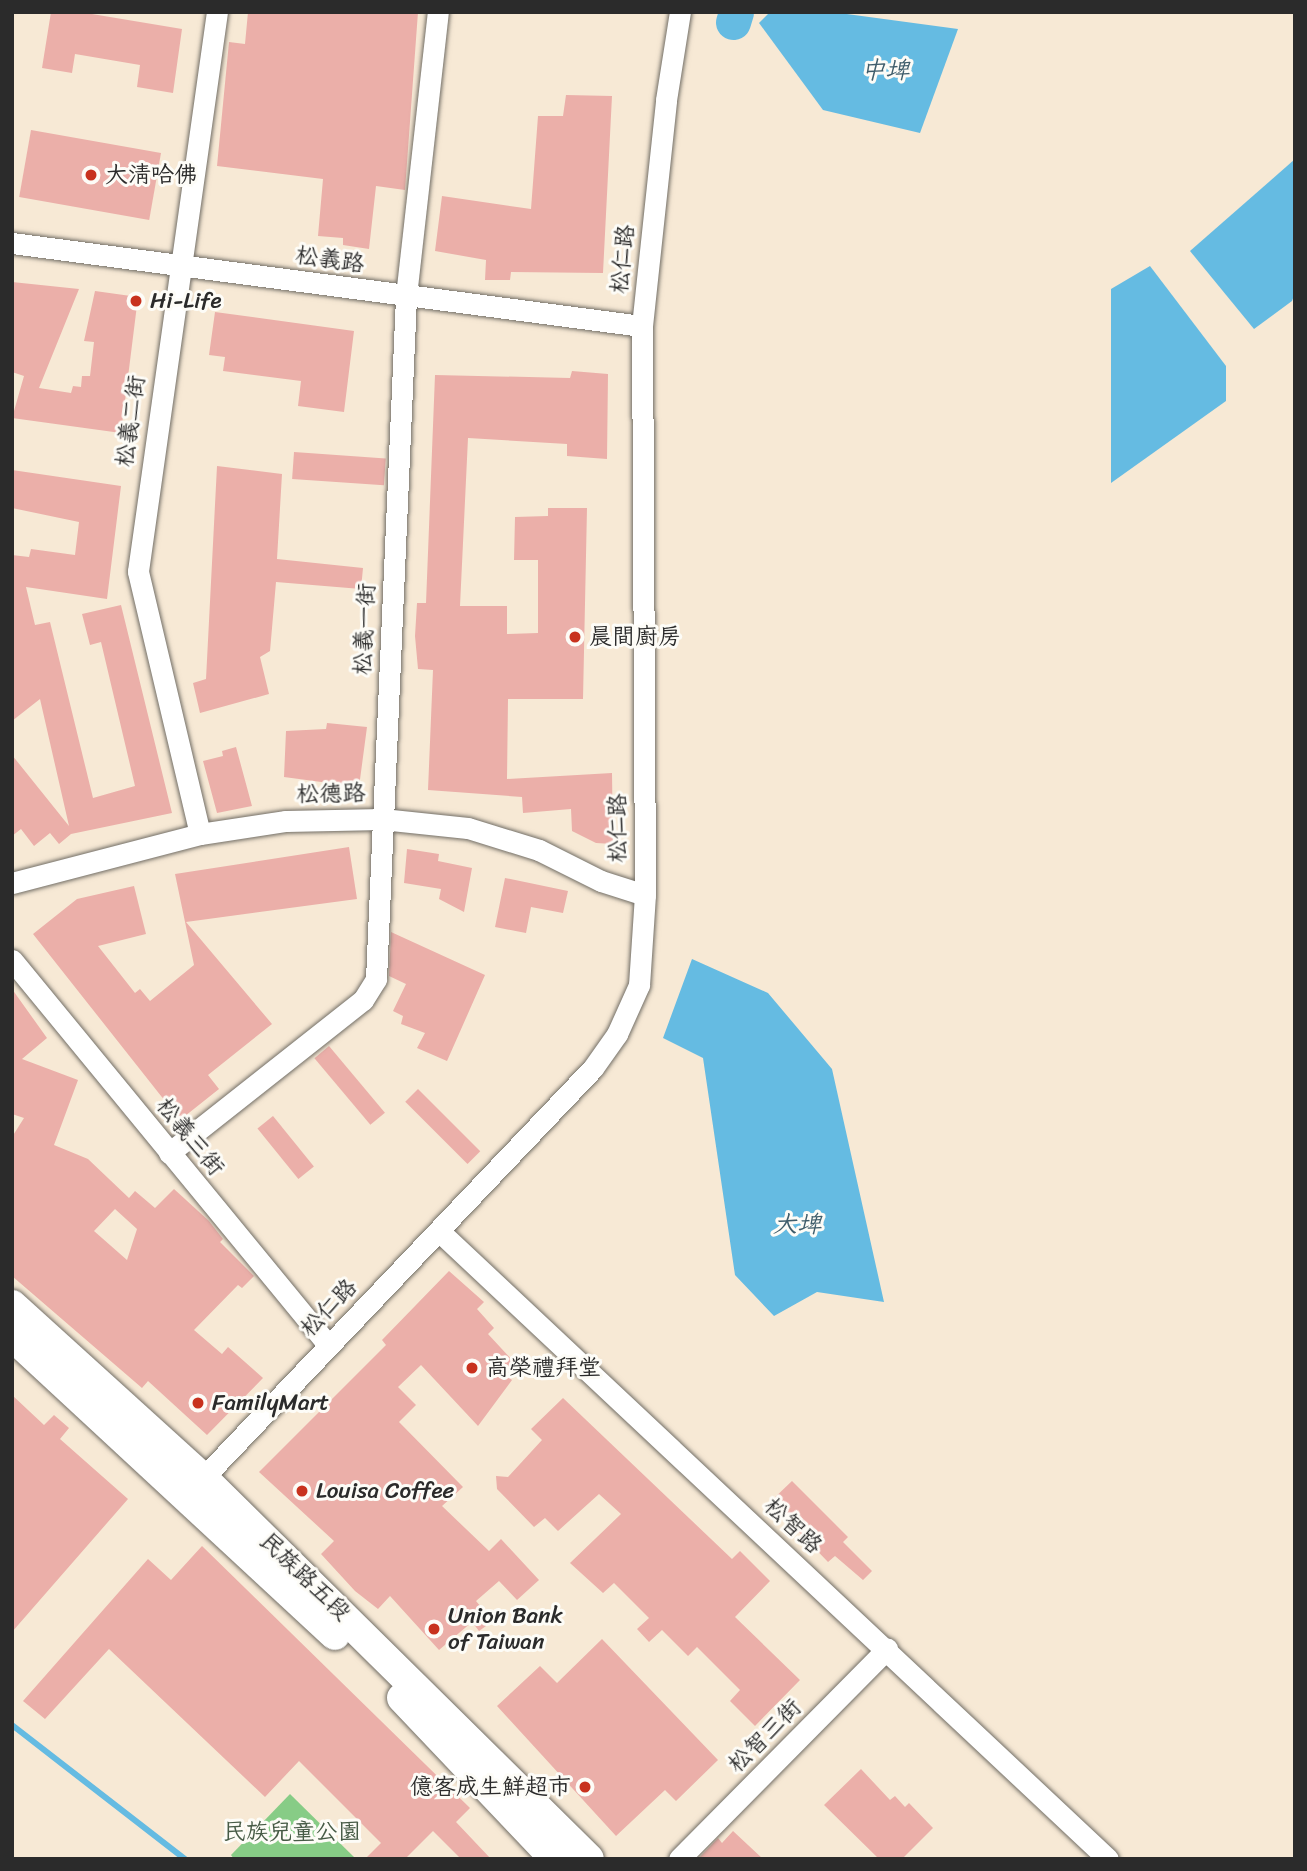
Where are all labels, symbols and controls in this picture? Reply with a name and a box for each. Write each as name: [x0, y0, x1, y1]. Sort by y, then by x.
water label: 中埤: [861, 57, 909, 85]
place label: 大清哈佛: [105, 161, 197, 189]
marker: 大清哈佛: [83, 167, 99, 183]
street label: 松仁路: [606, 223, 640, 295]
street label: 松義路: [294, 242, 366, 278]
place label: Hi-Life: [150, 287, 222, 315]
marker: Hi-Life: [128, 293, 144, 309]
street label: 松義二街: [111, 374, 151, 468]
street label: 松義一街: [349, 582, 381, 676]
place label: 晨間廚房: [589, 623, 681, 651]
marker: 晨間廚房: [567, 629, 583, 645]
street label: 松德路: [296, 780, 366, 808]
street label: 松仁路: [604, 794, 632, 862]
street label: 松義三街: [150, 1093, 230, 1181]
water label: 大埤: [773, 1211, 821, 1239]
street label: 松仁路: [295, 1274, 363, 1342]
place label: 高榮禮拜堂: [486, 1354, 601, 1382]
marker: 高榮禮拜堂: [464, 1360, 480, 1376]
place label: FamilyMart: [212, 1389, 329, 1417]
marker: FamilyMart: [190, 1395, 206, 1411]
place label: Louisa Coffee: [316, 1477, 454, 1505]
marker: Louisa Coffee: [294, 1483, 310, 1499]
street label: 松智路: [758, 1492, 828, 1560]
street label: 民族路五段: [254, 1527, 356, 1627]
place label: Union Bank of Taiwan: [448, 1602, 563, 1656]
marker: Union Bank of Taiwan: [426, 1621, 442, 1637]
street label: 松智三街: [723, 1694, 807, 1778]
place label: 億客成生鮮超市: [410, 1773, 571, 1801]
marker: 億客成生鮮超市: [577, 1779, 593, 1795]
park label: 民族兒童公園: [223, 1818, 361, 1846]

